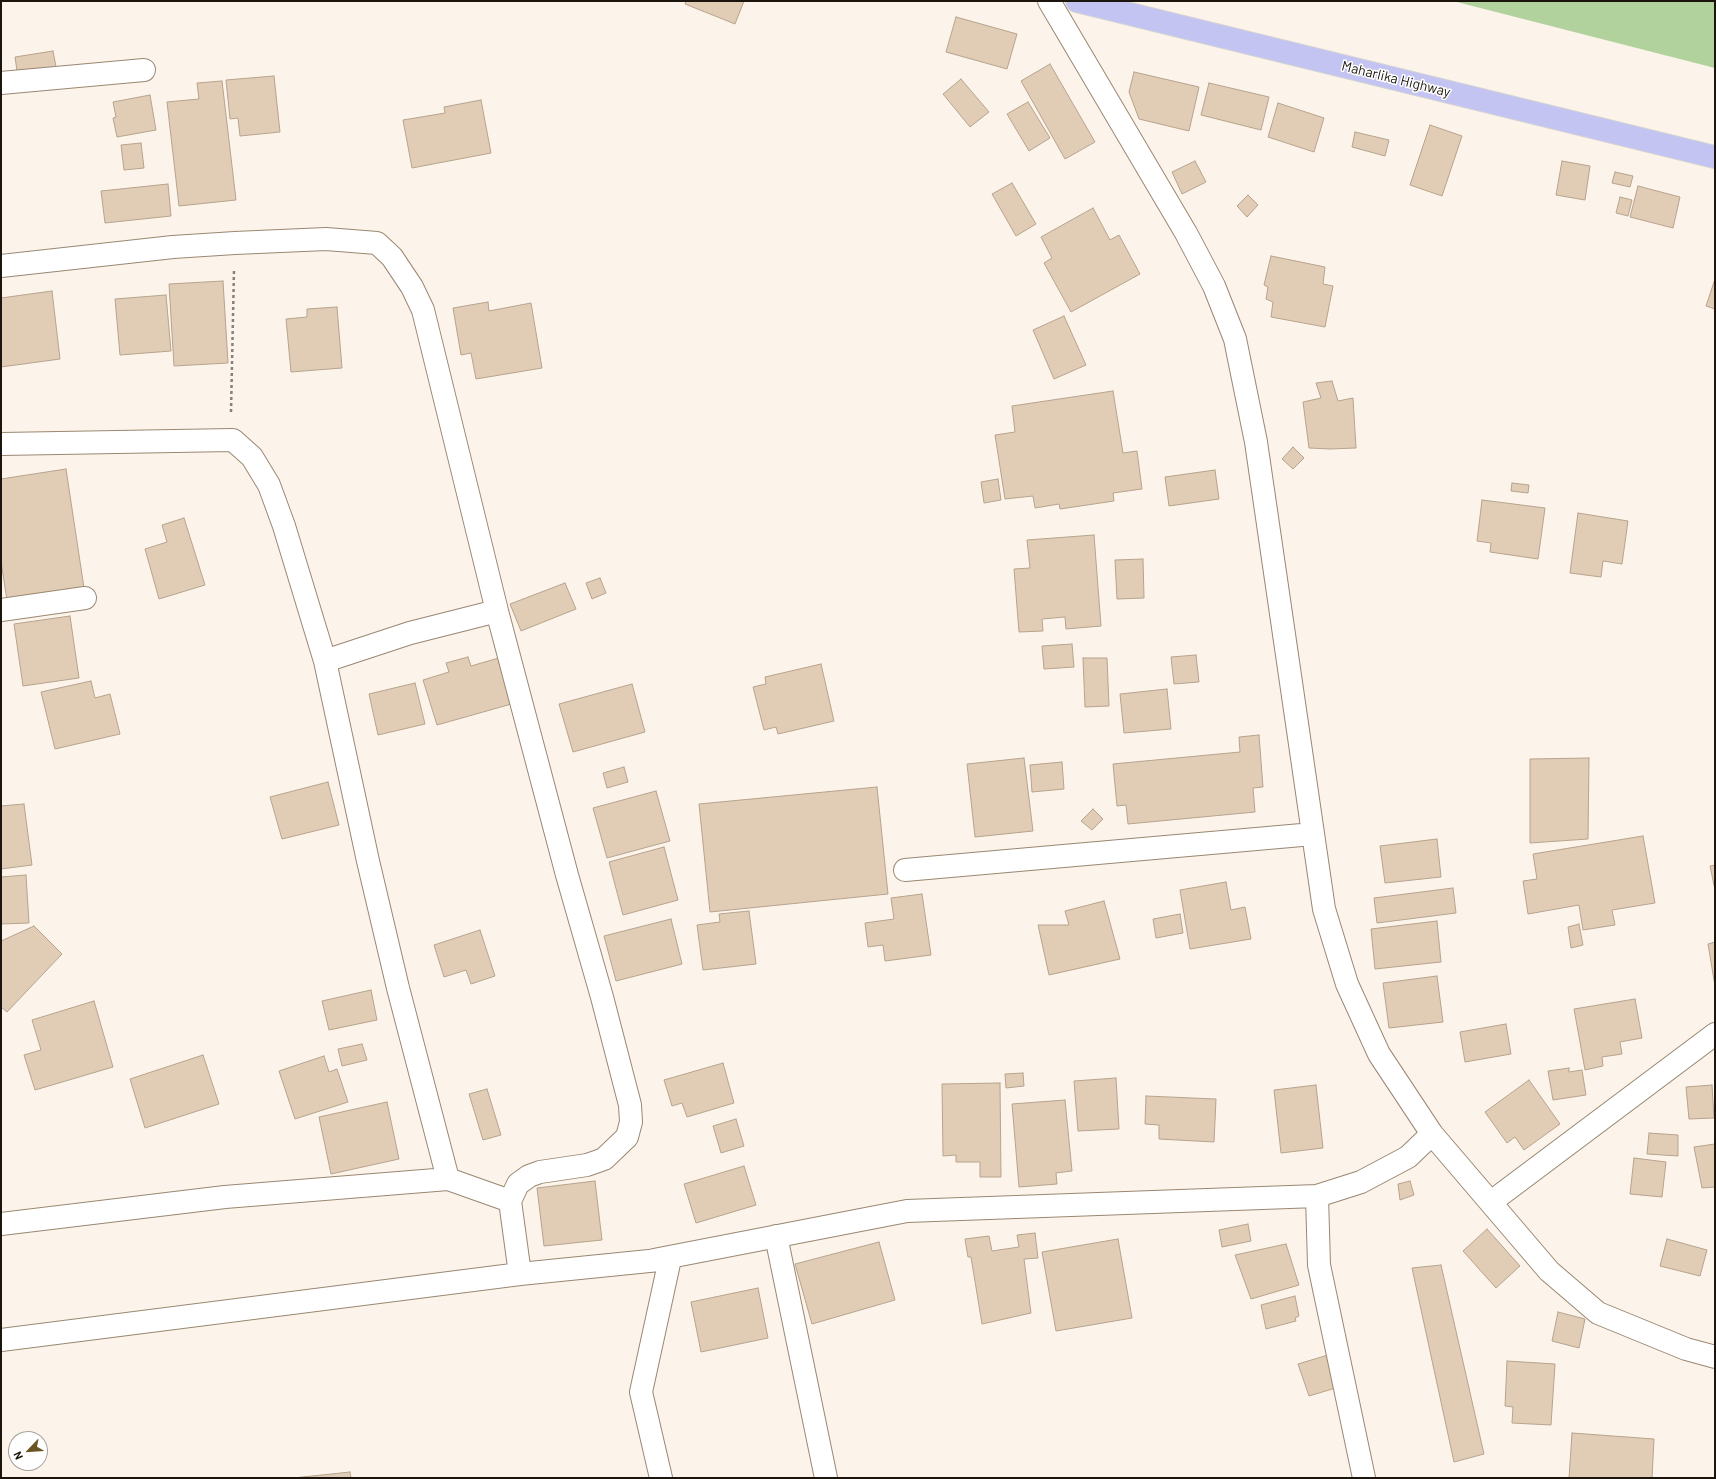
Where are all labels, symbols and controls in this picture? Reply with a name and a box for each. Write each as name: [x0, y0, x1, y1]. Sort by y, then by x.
street label: Maharlika Highway: [1340, 57, 1452, 101]
north arrow: [8, 1431, 48, 1471]
text: N: [10, 1450, 25, 1462]

